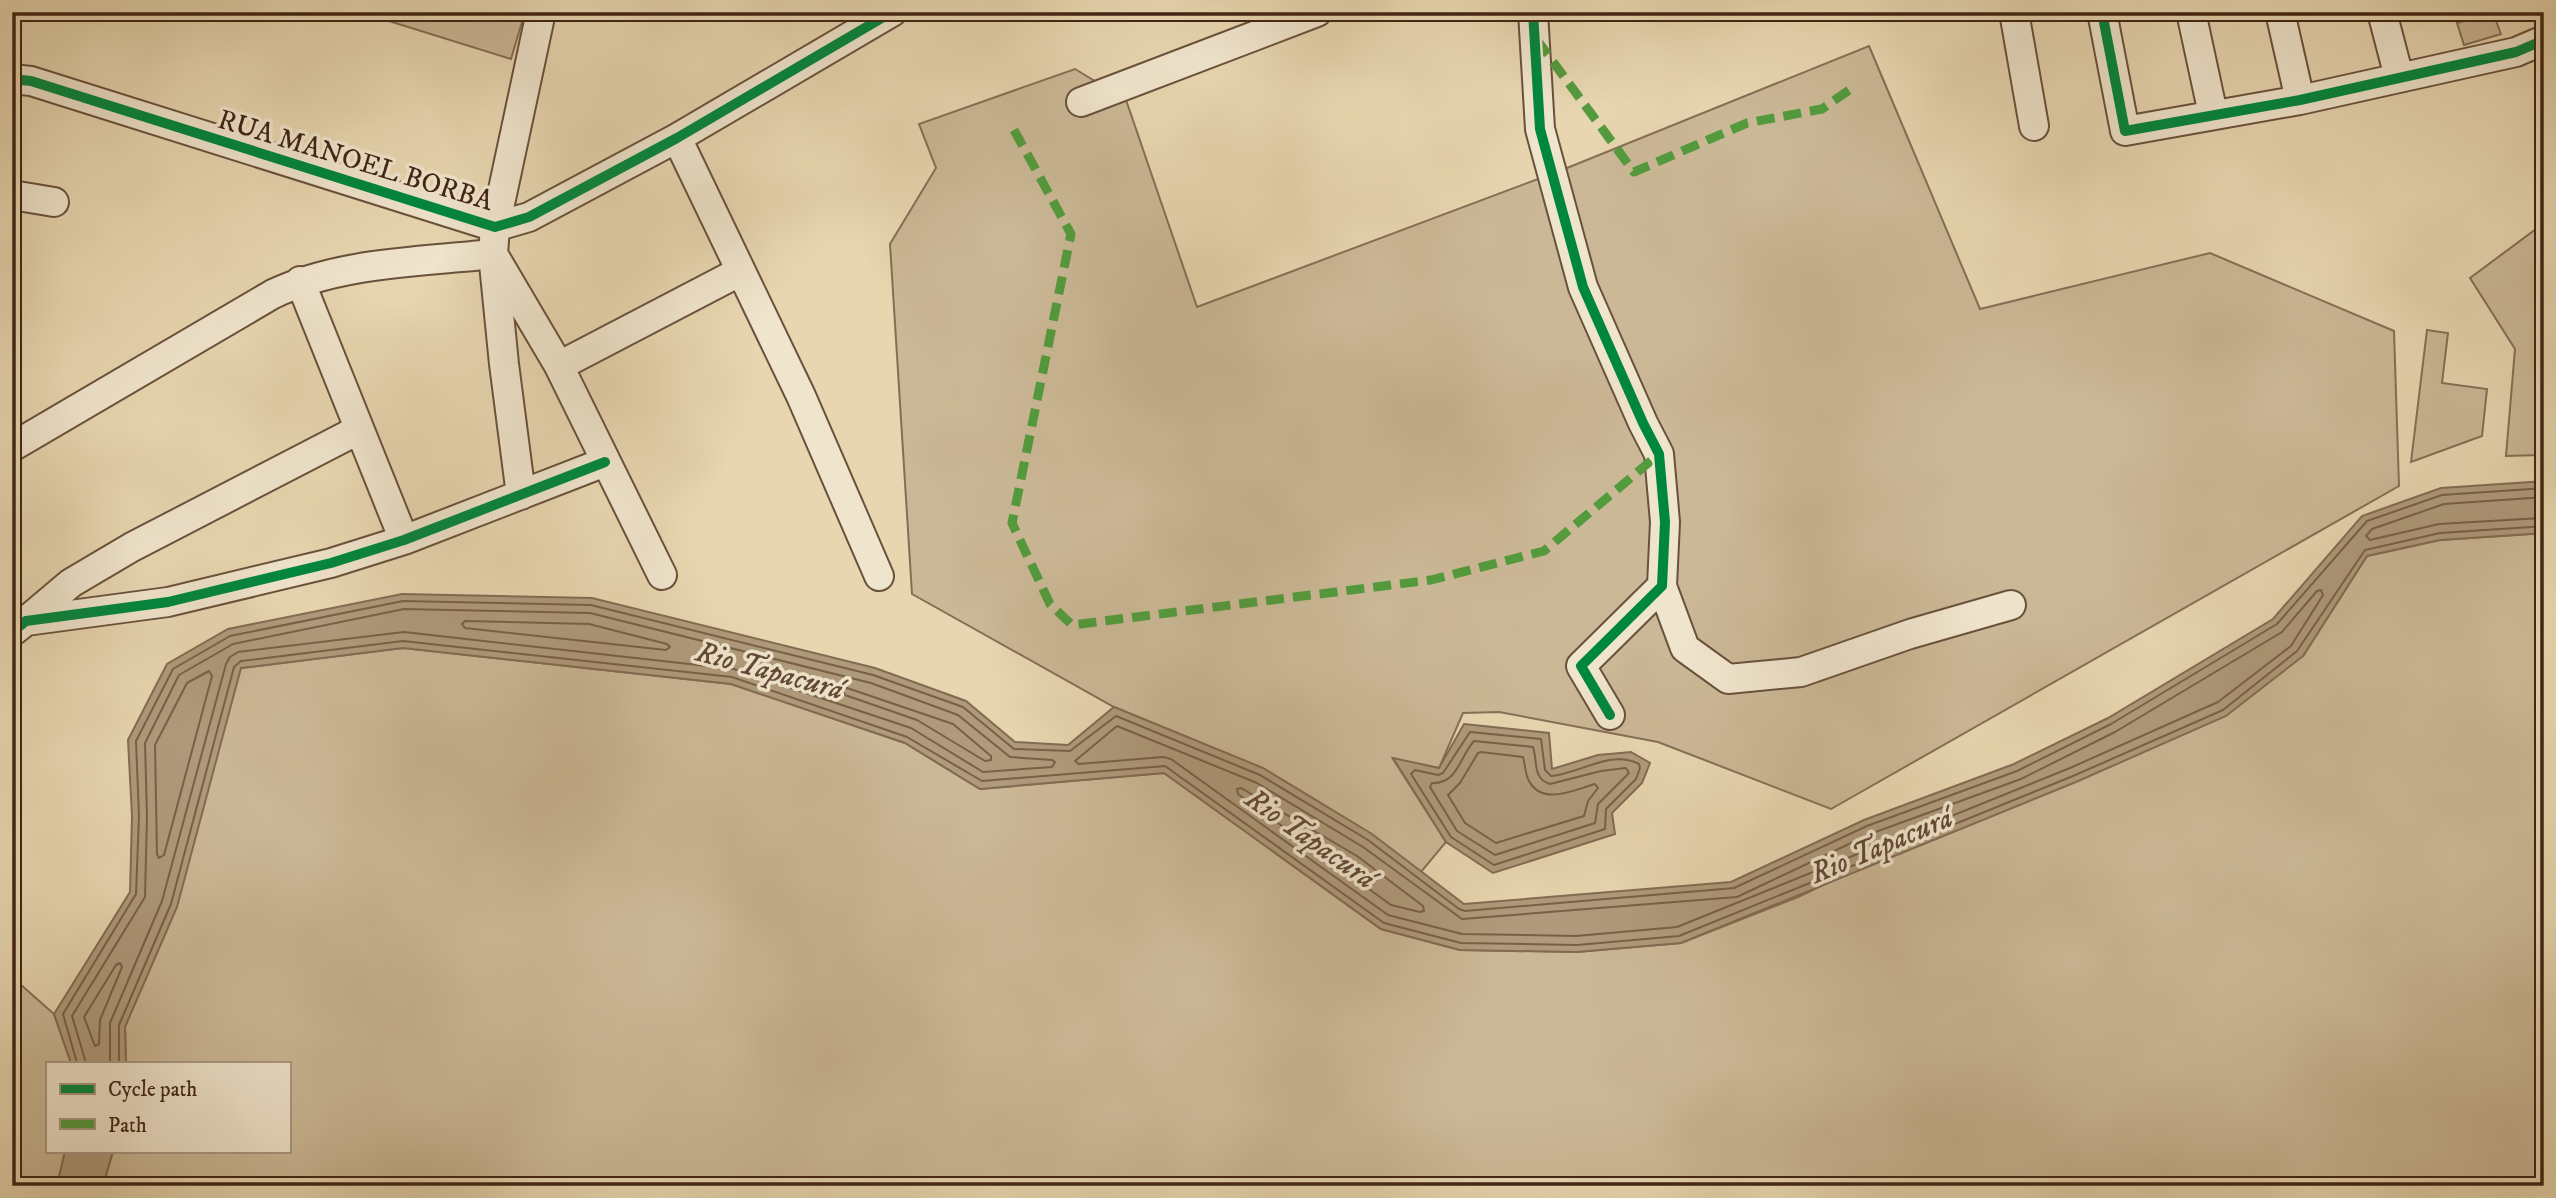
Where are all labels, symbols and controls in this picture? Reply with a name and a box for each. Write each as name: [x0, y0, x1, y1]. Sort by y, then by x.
street label: RUA MANOEL BORBA: [214, 102, 499, 219]
water label: Rio Tapacurá: [691, 634, 850, 710]
water label: Rio Tapacurá: [1237, 780, 1385, 899]
water label: Rio Tapacurá: [1804, 799, 1961, 893]
legend: [46, 1062, 290, 1152]
text: Cycle path: [108, 1077, 197, 1103]
text: Path: [108, 1113, 147, 1139]

